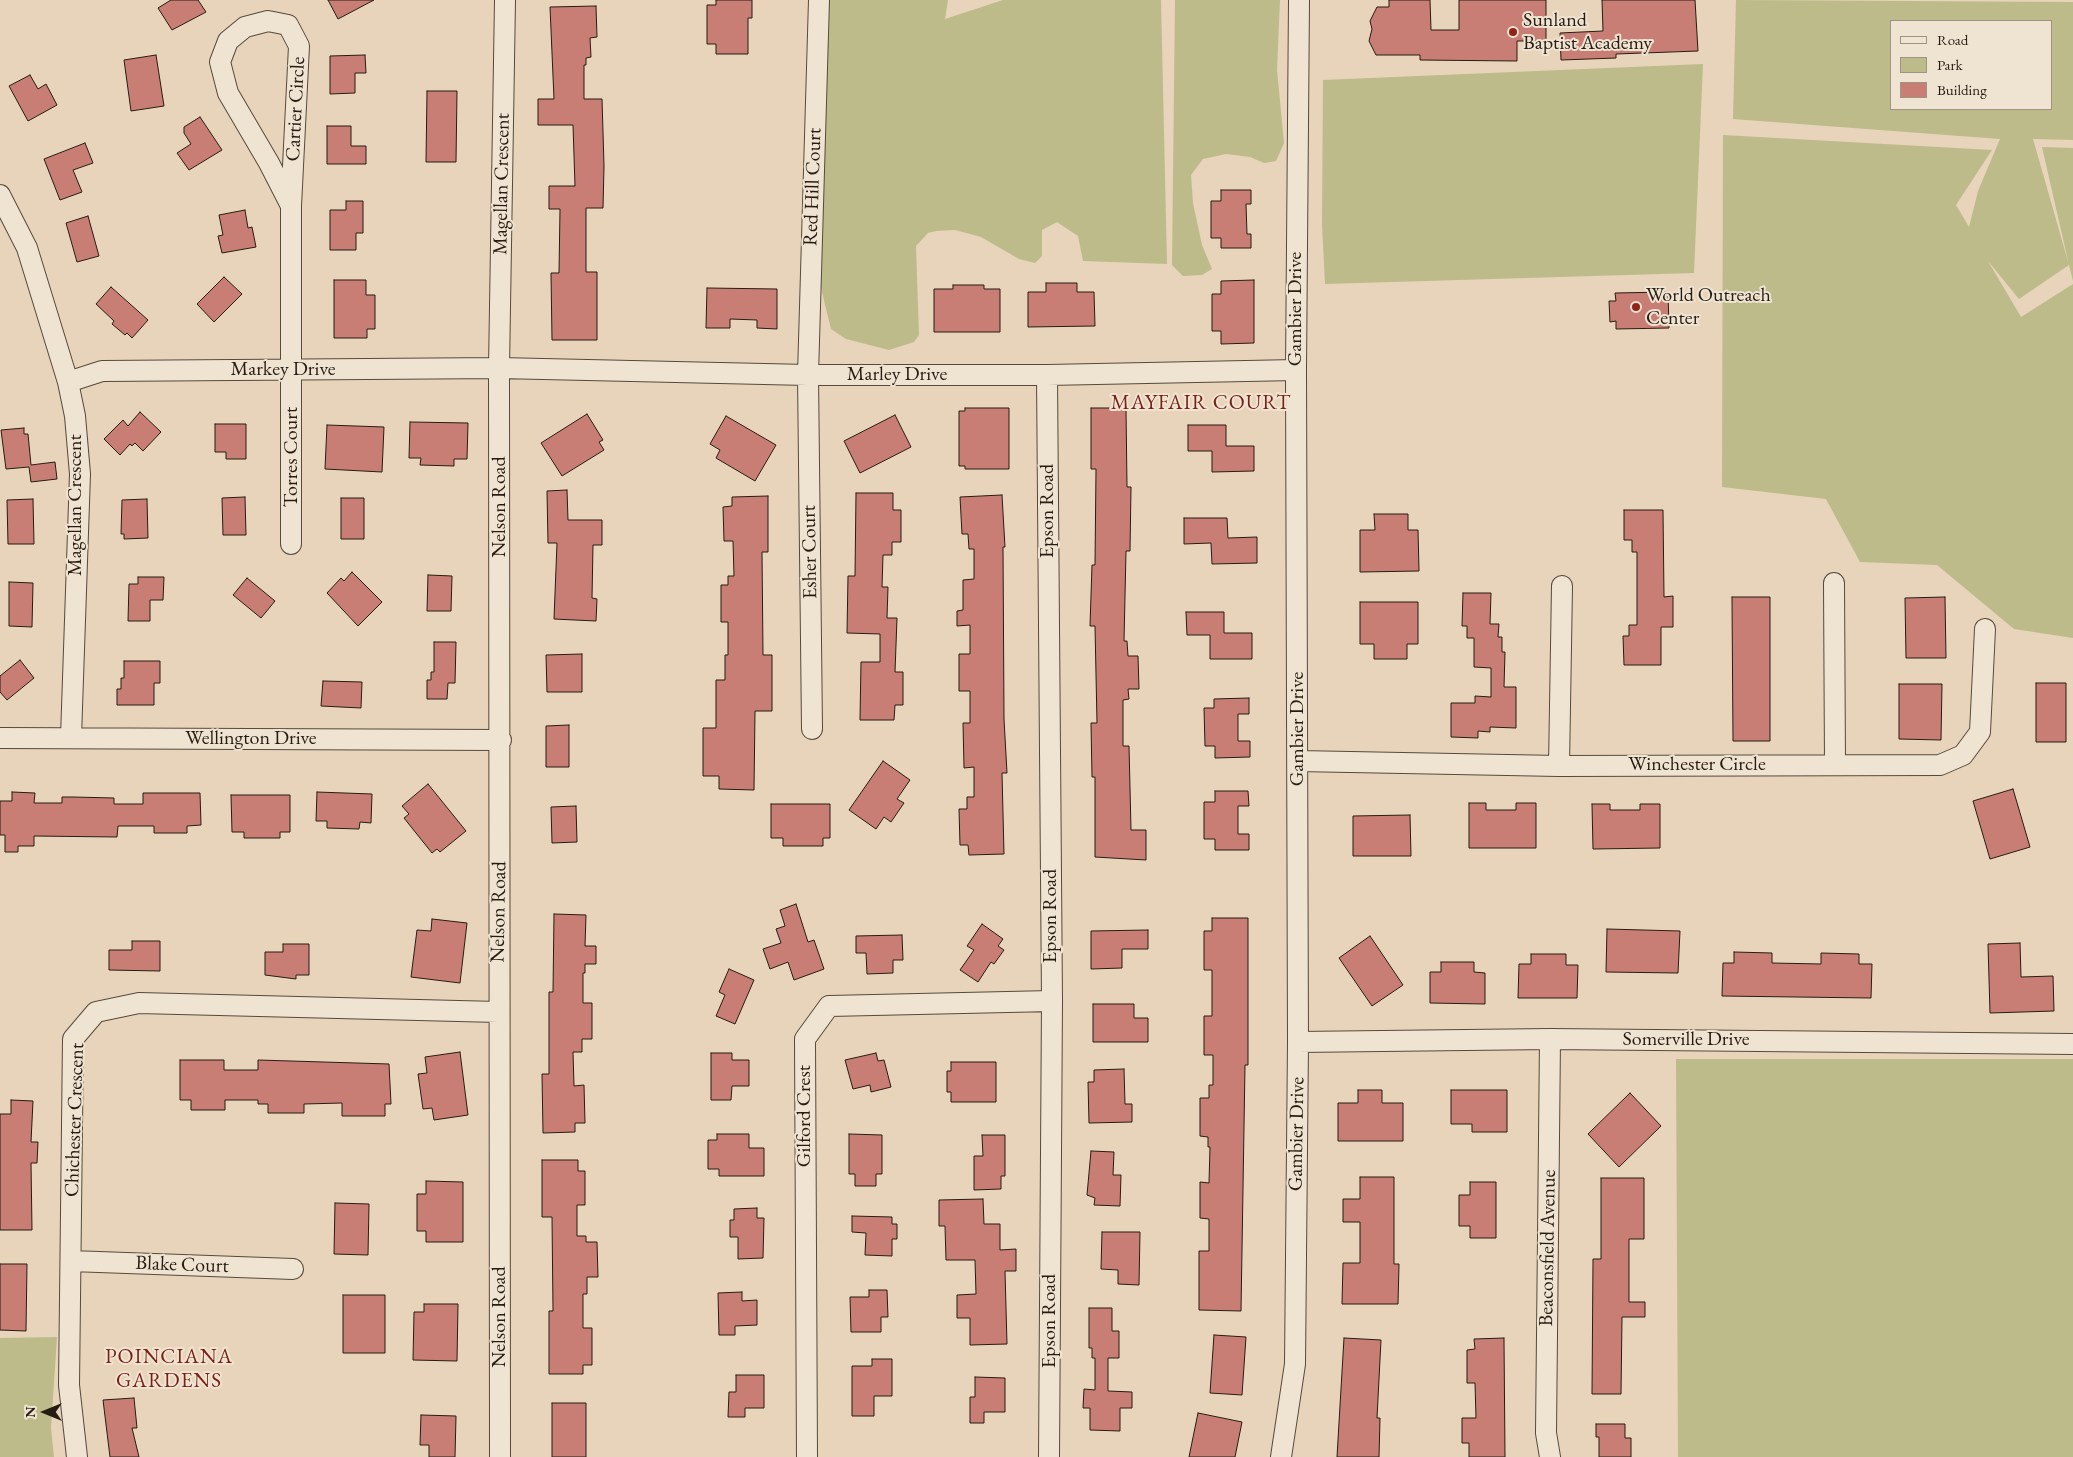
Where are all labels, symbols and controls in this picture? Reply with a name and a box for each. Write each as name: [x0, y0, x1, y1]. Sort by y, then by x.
place label: Sunland Baptist Academy: [1523, 9, 1652, 56]
legend: [1890, 20, 2053, 110]
marker: Sunland Baptist Academy: [1507, 26, 1519, 38]
text: Road: [1937, 30, 1968, 49]
text: Park: [1937, 55, 1963, 74]
street label: Cartier Circle: [281, 56, 311, 162]
text: Building: [1937, 80, 1987, 99]
street label: Magellan Crescent: [489, 113, 515, 255]
street label: Red Hill Court: [799, 127, 827, 247]
street label: Gambier Drive: [1284, 252, 1308, 366]
place label: World Outreach Center: [1646, 284, 1771, 331]
marker: World Outreach Center: [1630, 301, 1642, 313]
street label: Markey Drive: [231, 358, 335, 382]
street label: Marley Drive: [847, 363, 947, 387]
district label: MAYFAIR COURT: [1109, 390, 1293, 416]
street label: Torres Court: [280, 407, 304, 507]
street label: Magellan Crescent: [64, 434, 88, 576]
street label: Nelson Road: [488, 456, 512, 558]
street label: Epson Road: [1036, 464, 1060, 558]
street label: Esher Court: [797, 505, 823, 599]
street label: Gambier Drive: [1286, 672, 1310, 786]
street label: Wellington Drive: [185, 727, 317, 751]
street label: Winchester Circle: [1628, 753, 1766, 777]
street label: Nelson Road: [486, 861, 512, 963]
street label: Epson Road: [1039, 869, 1063, 963]
street label: Somerville Drive: [1622, 1028, 1750, 1052]
street label: Chichester Crescent: [60, 1042, 90, 1198]
street label: Gilford Crest: [793, 1065, 817, 1167]
street label: Gambier Drive: [1284, 1077, 1310, 1191]
street label: Beaconsfield Avenue: [1535, 1169, 1561, 1327]
street label: Blake Court: [135, 1251, 229, 1279]
street label: Nelson Road: [488, 1266, 512, 1368]
street label: Epson Road: [1038, 1274, 1062, 1368]
district label: POINCIANA GARDENS: [104, 1344, 234, 1394]
north arrow: [20, 1387, 70, 1437]
text: N: [21, 1406, 39, 1418]

